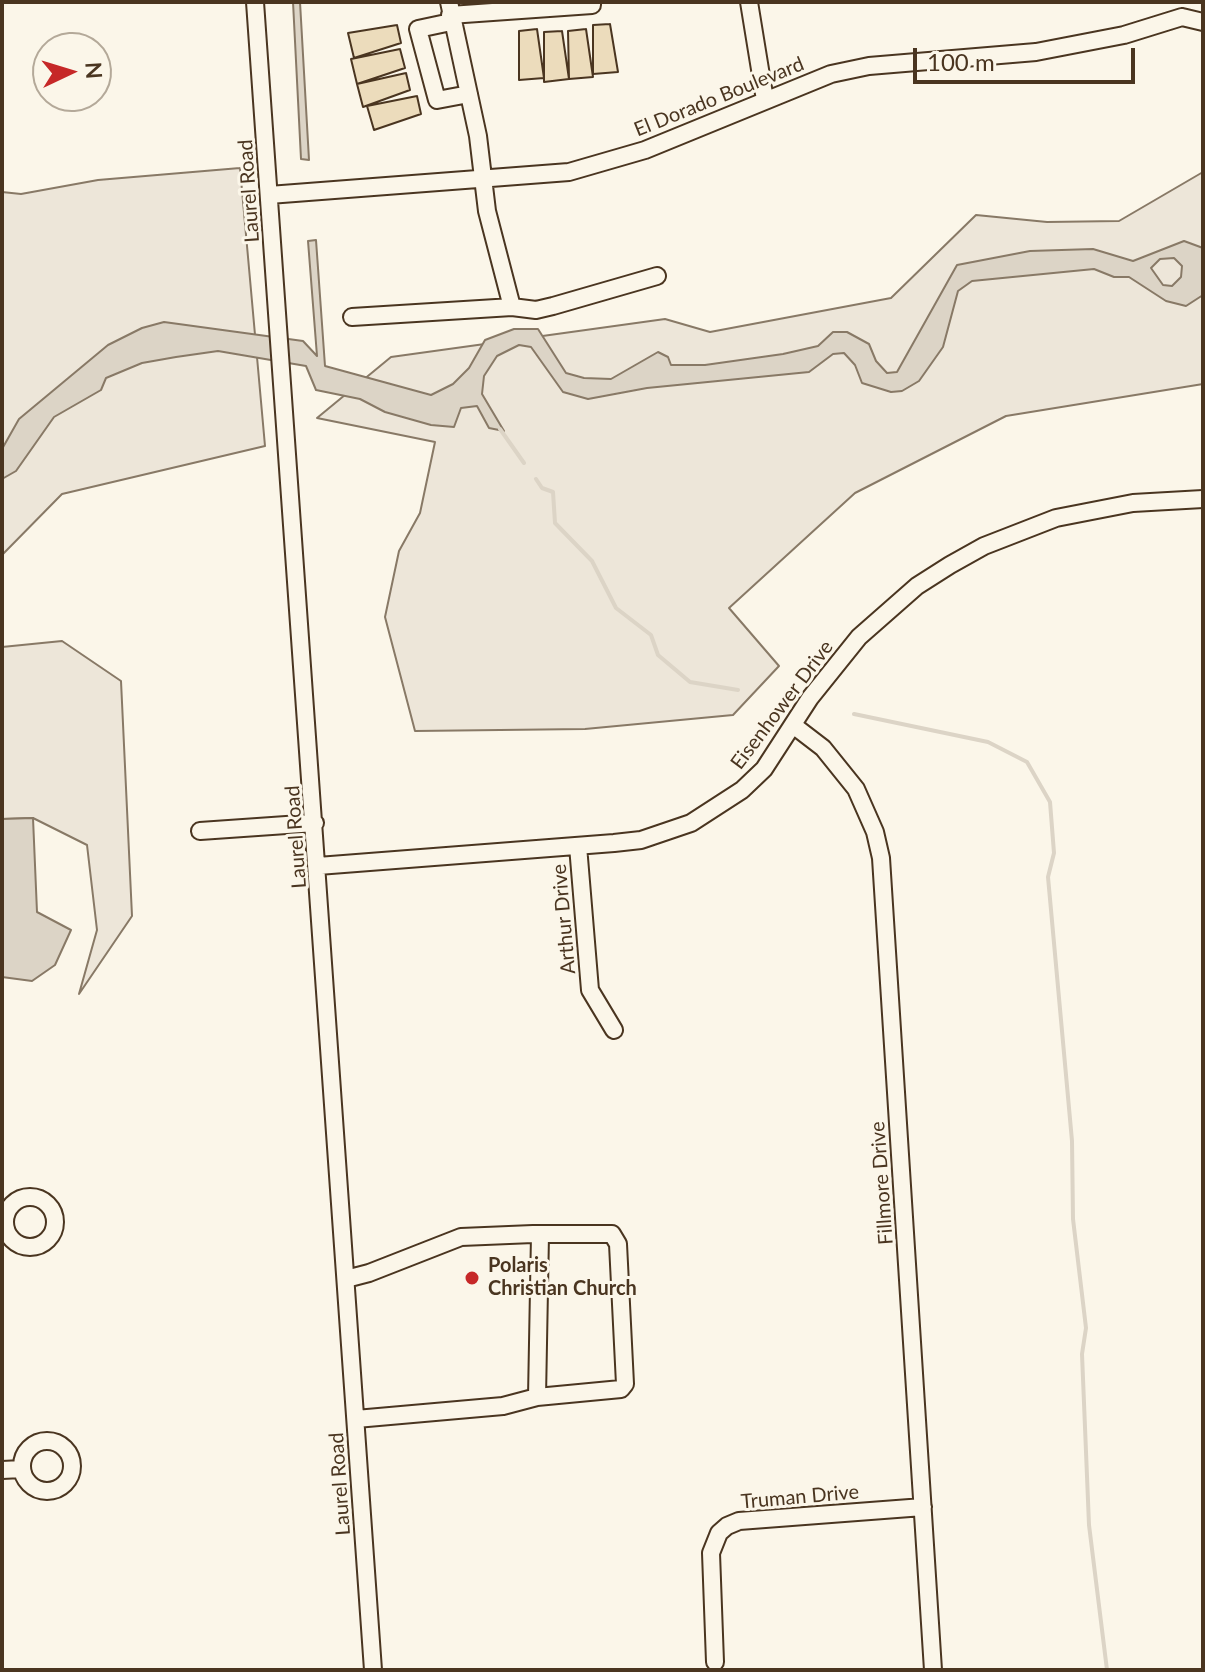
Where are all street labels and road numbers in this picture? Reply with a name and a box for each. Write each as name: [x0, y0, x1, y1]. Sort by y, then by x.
street label: El Dorado Boulevard: [631, 52, 807, 142]
street label: Laurel Road: [233, 139, 265, 243]
street label: Eisenhower Drive: [726, 636, 838, 774]
street label: Laurel Road: [280, 785, 312, 889]
street label: Arthur Drive: [547, 863, 581, 975]
street label: Fillmore Drive: [866, 1121, 898, 1245]
street label: Laurel Road: [324, 1432, 356, 1536]
street label: Truman Drive: [740, 1480, 860, 1514]

